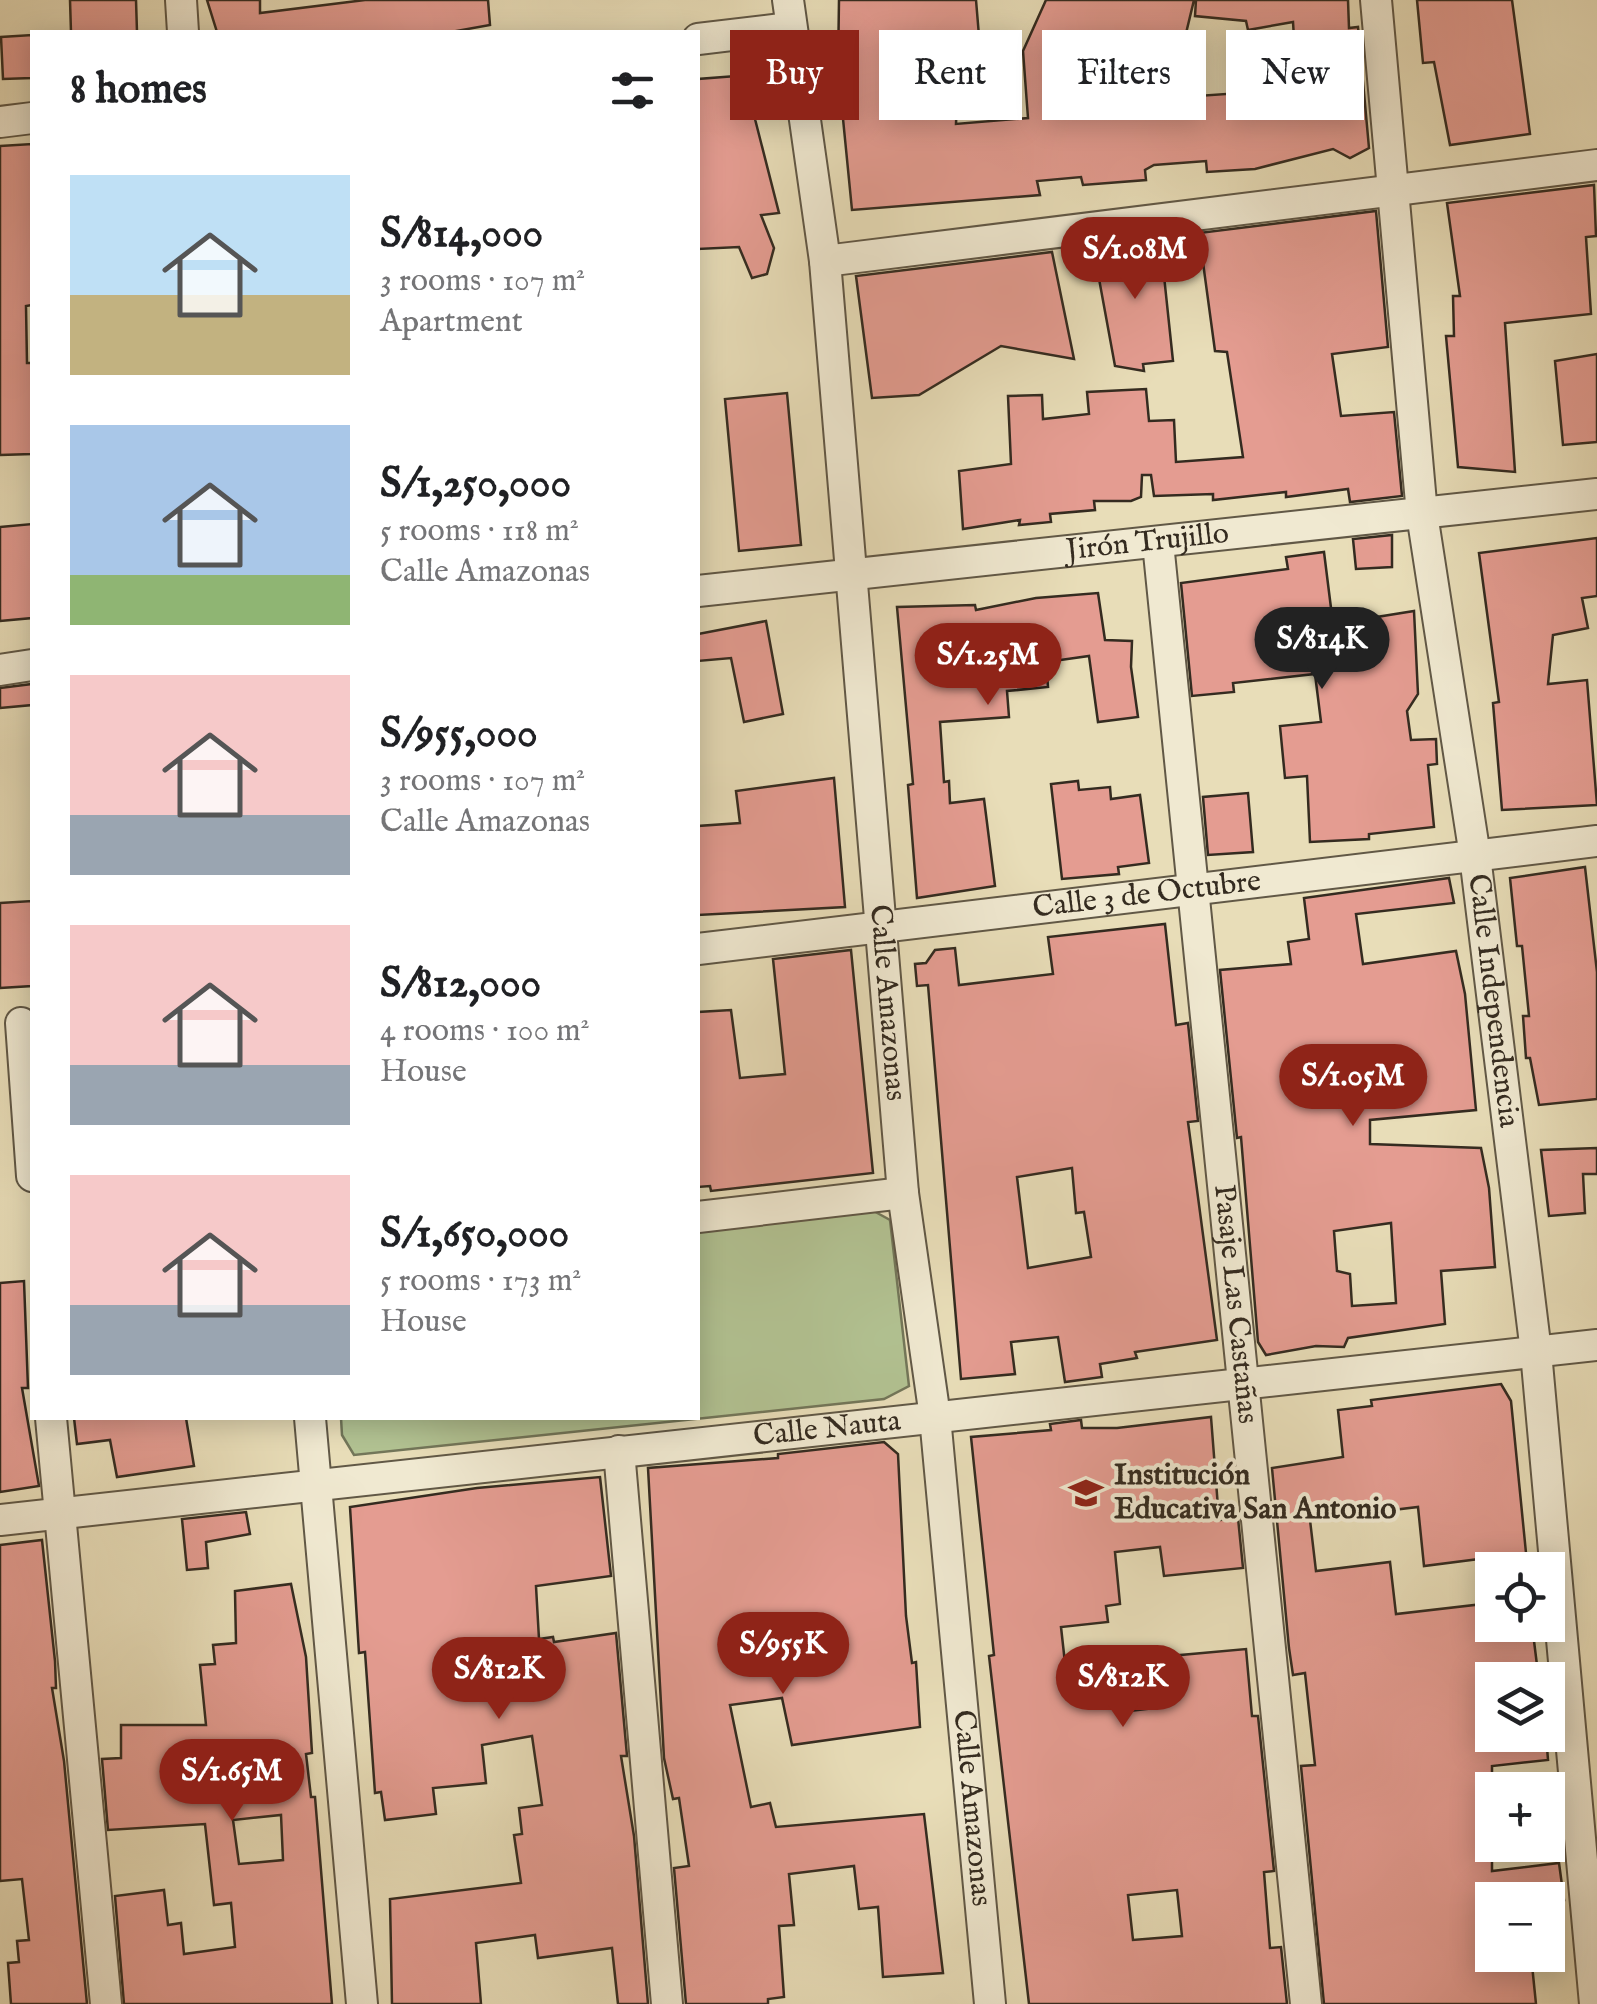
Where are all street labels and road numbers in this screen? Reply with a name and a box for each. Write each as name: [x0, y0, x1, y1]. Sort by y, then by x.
street label: Jirón Trujillo: [1061, 515, 1231, 570]
street label: Calle 3 de Octubre: [1031, 863, 1263, 928]
street label: Calle Independencia: [1458, 872, 1527, 1130]
street label: Calle Amazonas: [860, 903, 914, 1103]
street label: Pasaje Las Castañas: [1204, 1183, 1266, 1426]
street label: Calle Nauta: [751, 1402, 903, 1456]
street label: Calle Amazonas: [944, 1708, 1000, 1908]

